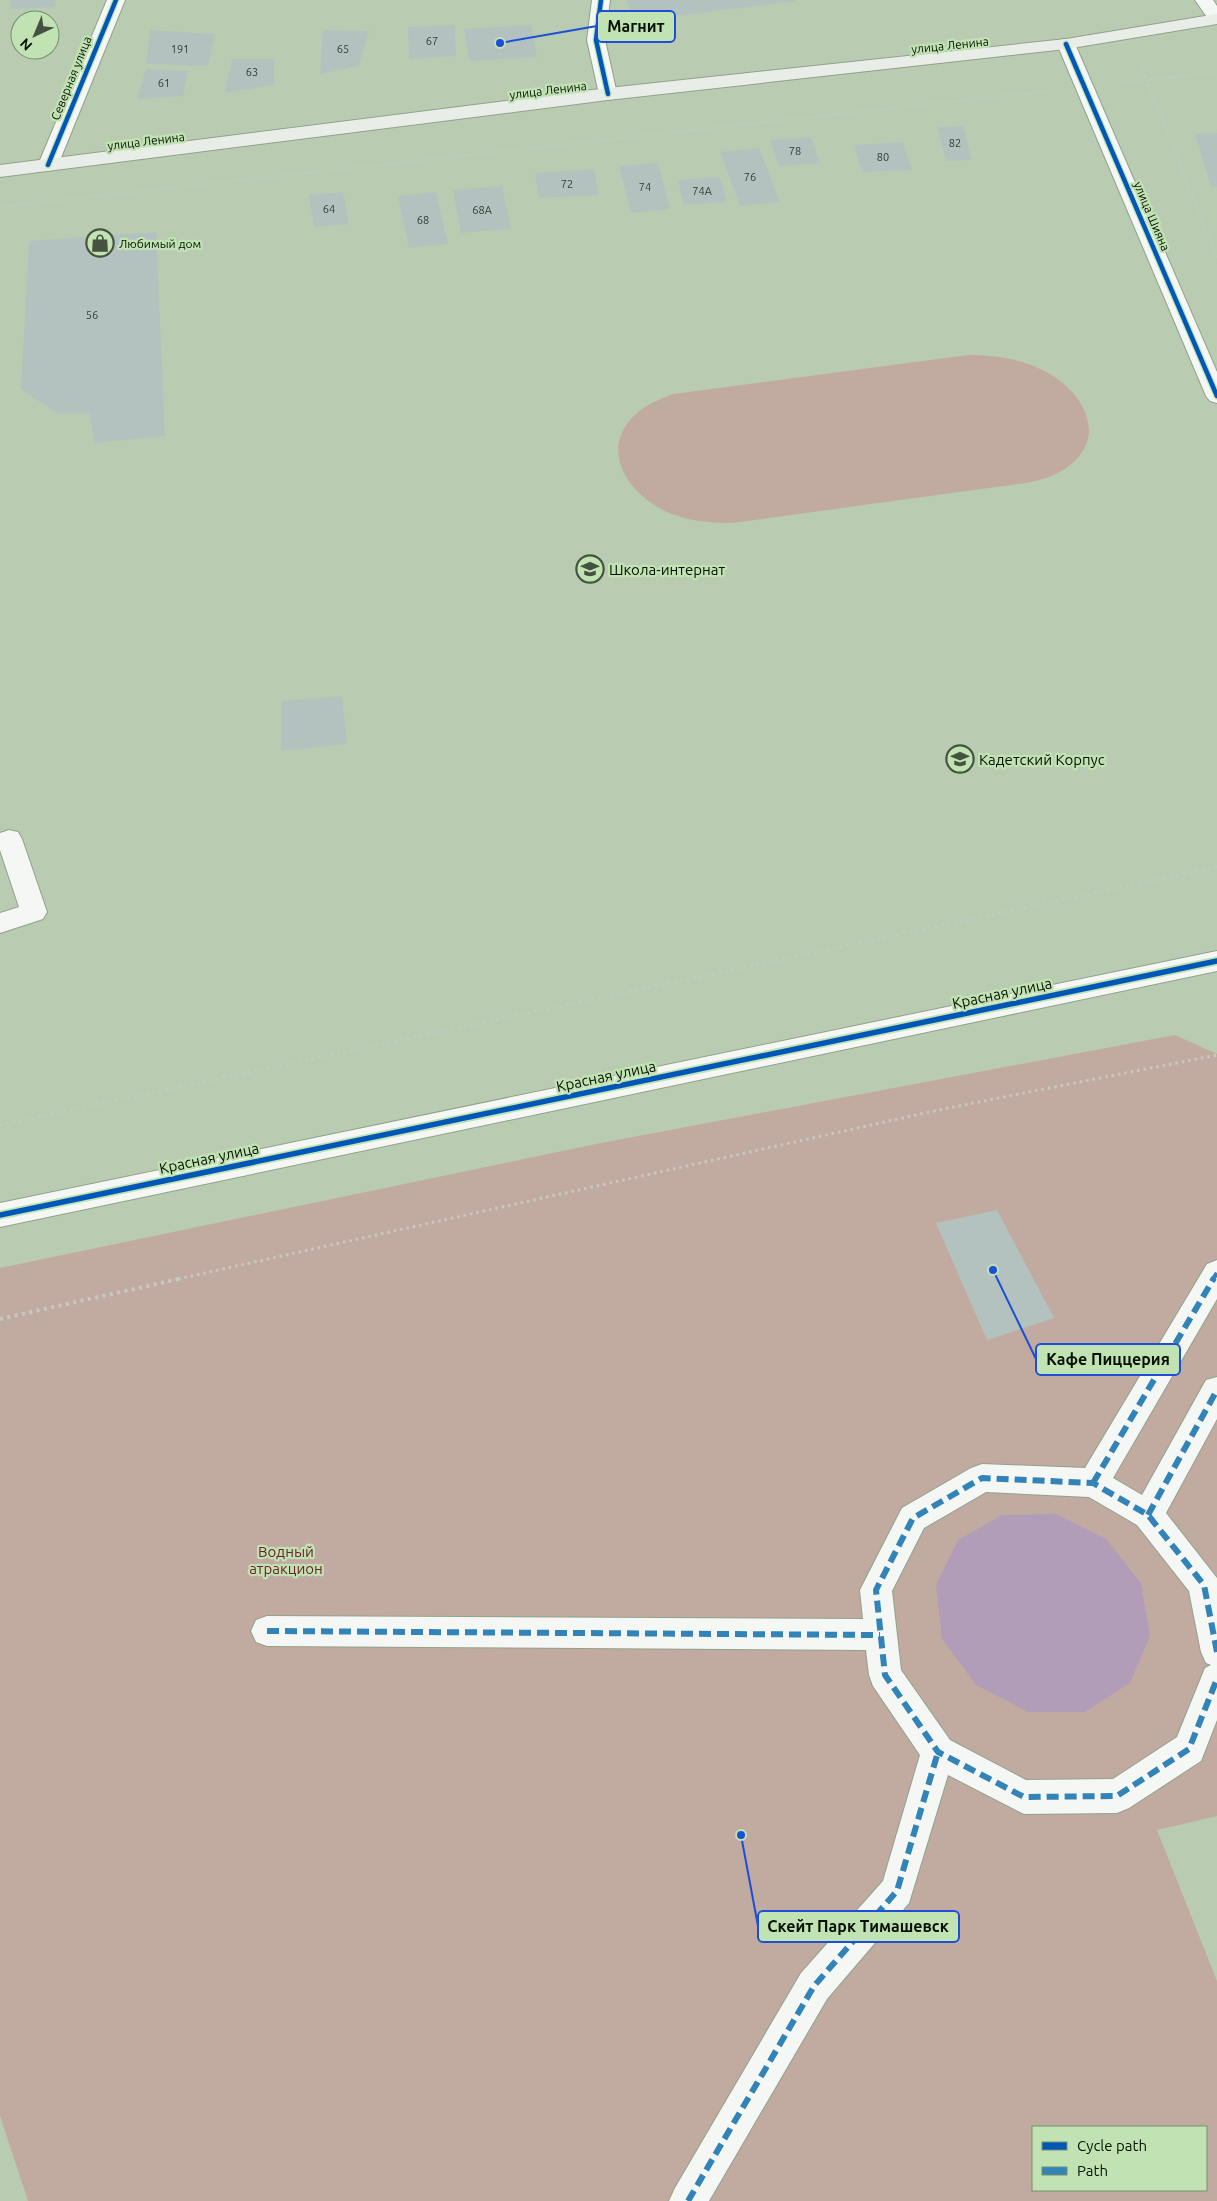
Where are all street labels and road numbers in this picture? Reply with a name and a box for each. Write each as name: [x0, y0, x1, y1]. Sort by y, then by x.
street label: Северная улица: [48, 34, 94, 122]
street label: улица Ленина: [911, 34, 989, 56]
street label: улица Ленина: [509, 79, 587, 101]
street label: улица Ленина: [107, 130, 185, 152]
street label: улица Шияна: [1132, 179, 1172, 253]
street label: Красная улица: [951, 974, 1053, 1012]
street label: Красная улица: [555, 1057, 657, 1095]
street label: Красная улица: [158, 1139, 260, 1177]

